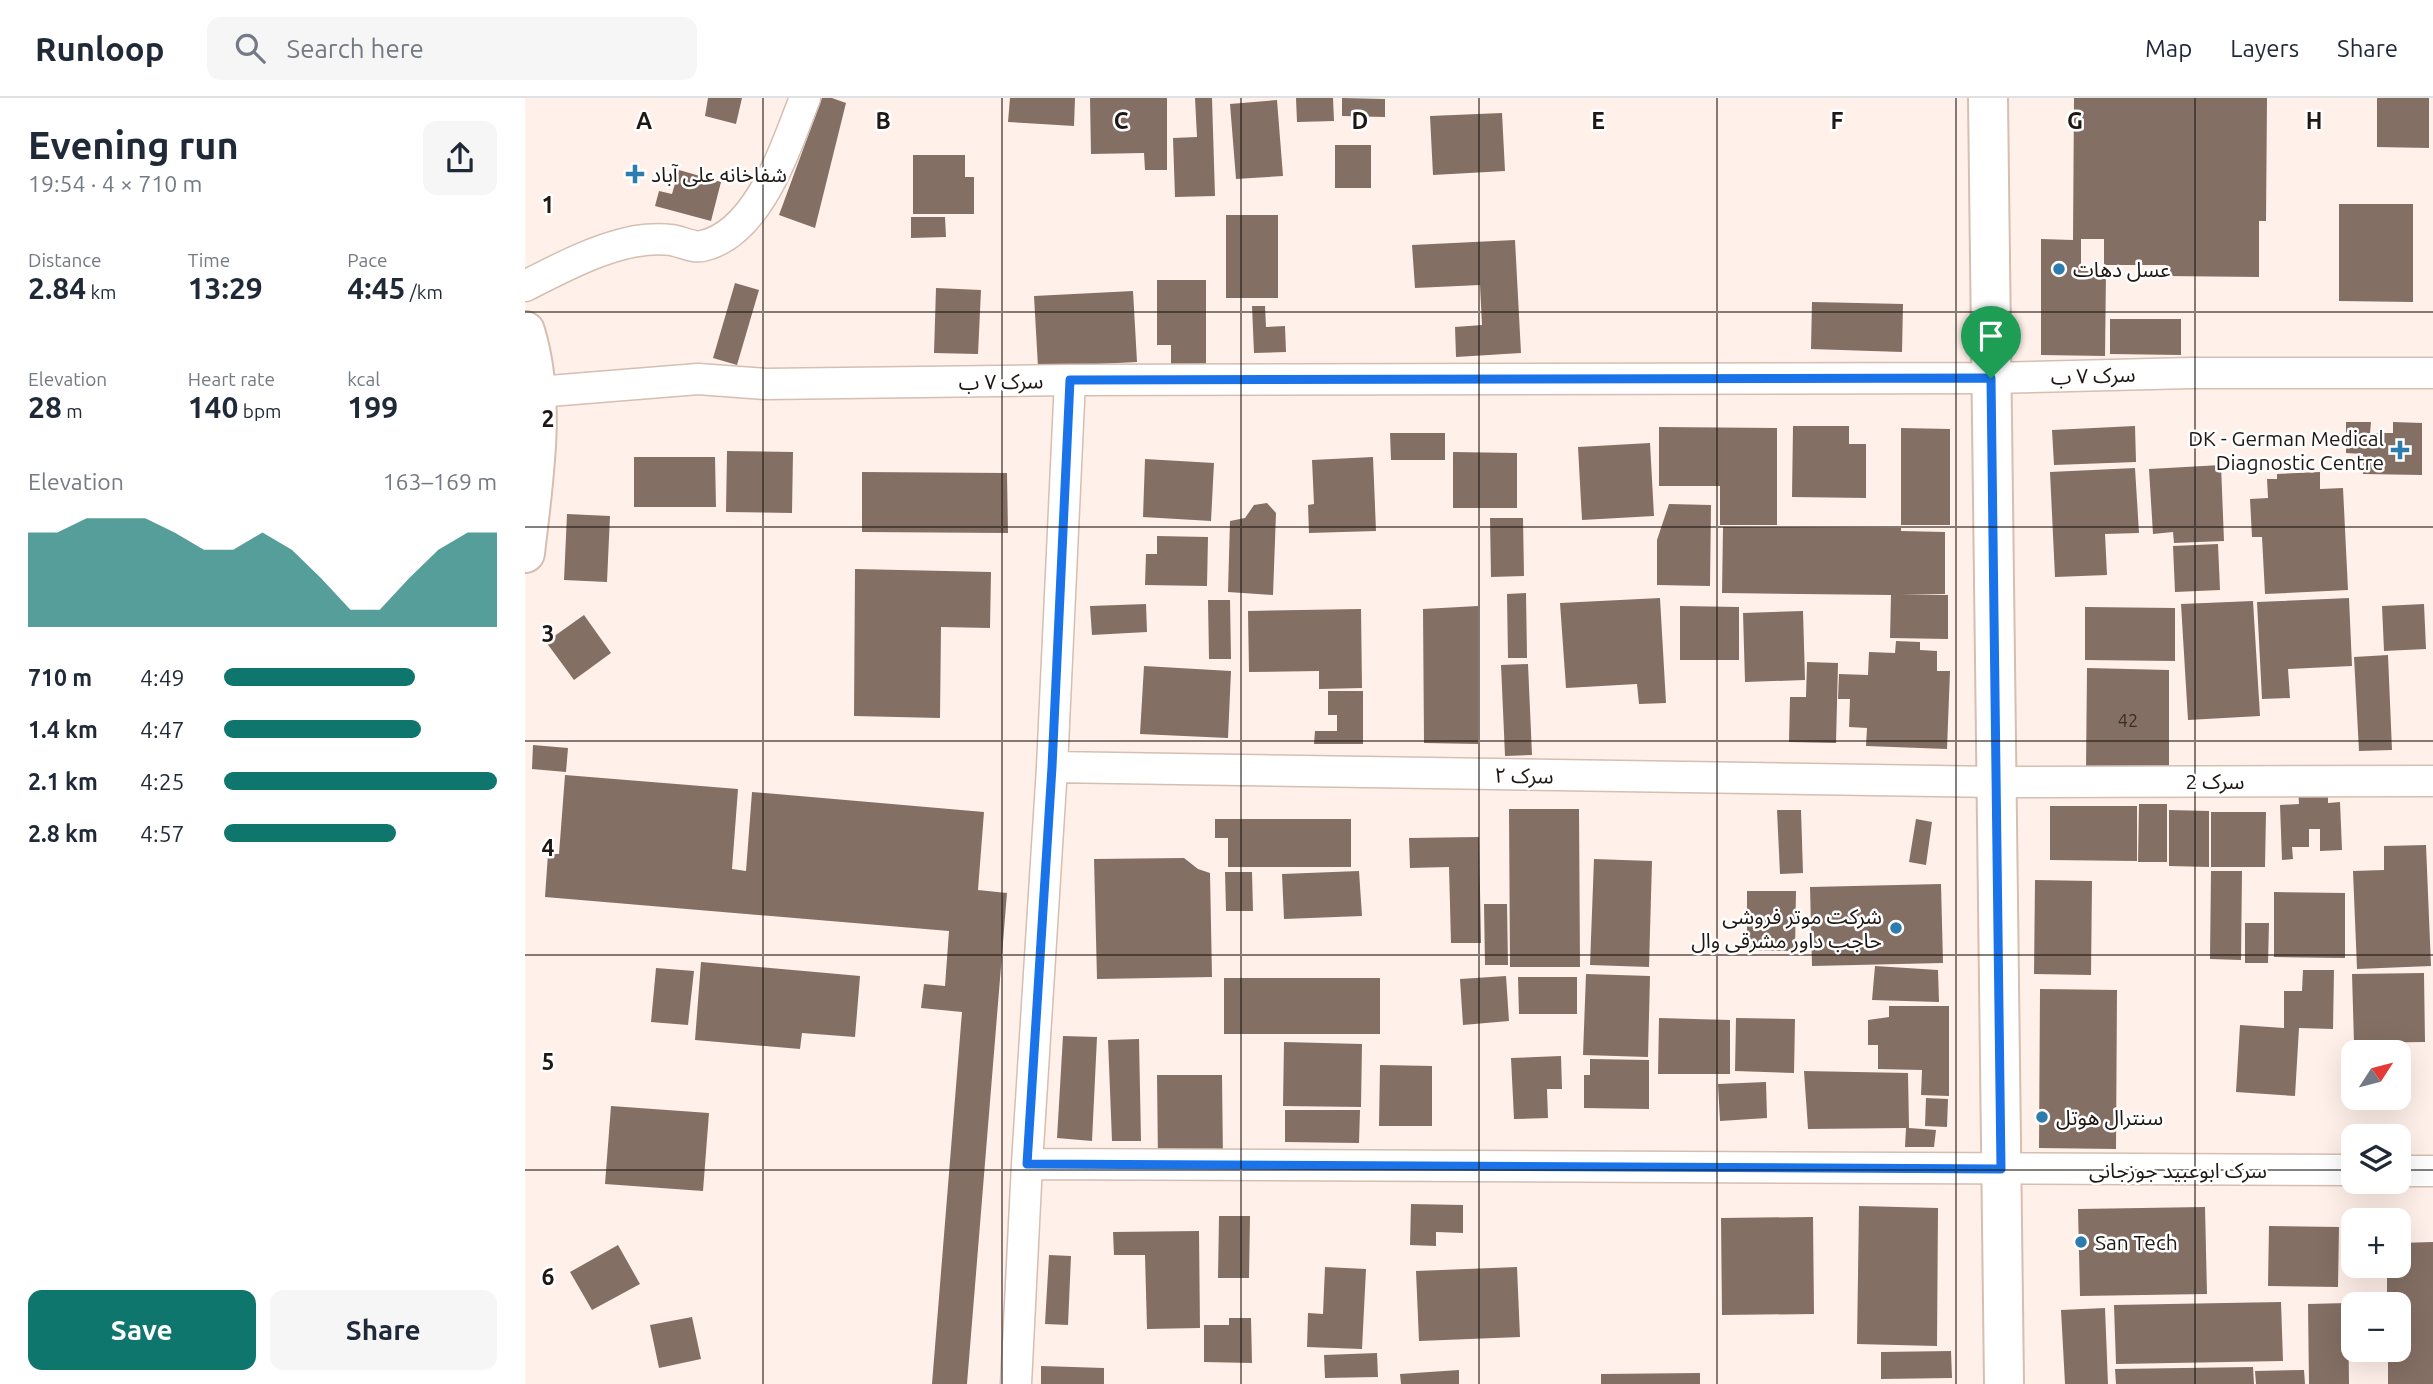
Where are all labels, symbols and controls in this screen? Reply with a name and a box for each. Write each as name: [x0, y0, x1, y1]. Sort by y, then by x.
search box: [207, 17, 697, 80]
icon: search: [231, 29, 269, 67]
text: Runloop: [35, 30, 165, 67]
text: Search here: [287, 34, 424, 63]
text: Map: [2145, 35, 2192, 62]
text: Layers: [2230, 35, 2299, 62]
text: Share: [2337, 35, 2398, 62]
text: A: [636, 108, 652, 133]
text: B: [875, 108, 891, 133]
text: C: [1114, 108, 1129, 133]
text: D: [1352, 108, 1368, 133]
text: E: [1591, 108, 1605, 133]
text: F: [1831, 108, 1844, 133]
text: G: [2067, 108, 2083, 133]
text: H: [2306, 108, 2322, 133]
button: share: [423, 121, 497, 195]
text: Evening run: [28, 124, 239, 166]
place label: شفاخانه علی آباد: [651, 162, 787, 187]
marker: شفاخانه علی آباد: [625, 164, 645, 184]
text: 19:54 · 4 × 710 m: [28, 171, 202, 196]
text: 1: [542, 192, 554, 217]
text: Distance: [28, 249, 102, 271]
text: Time: [188, 249, 230, 271]
text: Pace: [347, 249, 388, 271]
place label: عسل دهات: [2073, 257, 2171, 282]
marker: عسل دهات: [2051, 261, 2067, 277]
text: 2.84: [28, 271, 86, 305]
text: 13:29: [188, 271, 263, 305]
text: 4:45: [347, 271, 405, 305]
text: km: [86, 281, 116, 303]
text: /km: [405, 281, 443, 303]
pin: [1961, 306, 2021, 378]
icon: arrive: [1972, 317, 2010, 355]
street label: سرک ۷ ب: [2050, 362, 2136, 389]
text: Elevation: [28, 368, 107, 390]
text: Heart rate: [188, 368, 275, 390]
text: kcal: [347, 368, 380, 390]
street label: سرک ۷ ب: [958, 368, 1044, 395]
text: 28: [28, 390, 62, 424]
text: 140: [188, 390, 238, 424]
text: 199: [347, 390, 398, 424]
text: m: [62, 400, 83, 422]
text: bpm: [238, 400, 281, 422]
text: 2: [542, 406, 554, 431]
place label: DK - German Medical Diagnostic Centre: [2188, 426, 2384, 474]
marker: DK - German Medical Diagnostic Centre: [2390, 440, 2410, 460]
text: Elevation: [28, 469, 124, 494]
text: 163–169 m: [383, 469, 497, 494]
text: 3: [542, 621, 554, 646]
text: 710 m: [28, 665, 92, 690]
text: 4:49: [140, 665, 185, 690]
house number: 42: [2118, 710, 2138, 730]
text: 1.4 km: [28, 717, 98, 742]
text: 4:47: [140, 717, 185, 742]
street label: سرک ۲: [1494, 762, 1554, 789]
text: 2.1 km: [28, 769, 98, 794]
text: 4:25: [140, 769, 185, 794]
street label: سرک 2: [2185, 769, 2245, 794]
text: 2.8 km: [28, 821, 98, 846]
text: 4:57: [140, 821, 185, 846]
text: 4: [542, 835, 555, 860]
place label: شرکت موتر فروشی حاجب داور مشرقی وال: [1691, 904, 1882, 953]
marker: شرکت موتر فروشی حاجب داور مشرقی وال: [1888, 920, 1904, 936]
north arrow: [2341, 1040, 2411, 1110]
map controls: [2341, 1040, 2411, 1362]
text: 5: [542, 1049, 554, 1074]
place label: سنترال هوتل: [2056, 1105, 2163, 1130]
marker: سنترال هوتل: [2034, 1109, 2050, 1125]
button: layers: [2341, 1124, 2411, 1194]
street label: سرک ابوعبید جوزجانی: [2089, 1158, 2267, 1183]
button: +: [2341, 1208, 2411, 1278]
place label: San Tech: [2095, 1230, 2178, 1254]
marker: San Tech: [2073, 1234, 2089, 1250]
text: 6: [542, 1264, 555, 1289]
button: Save: [28, 1290, 256, 1370]
button: Share: [270, 1290, 497, 1370]
button: −: [2341, 1292, 2411, 1362]

